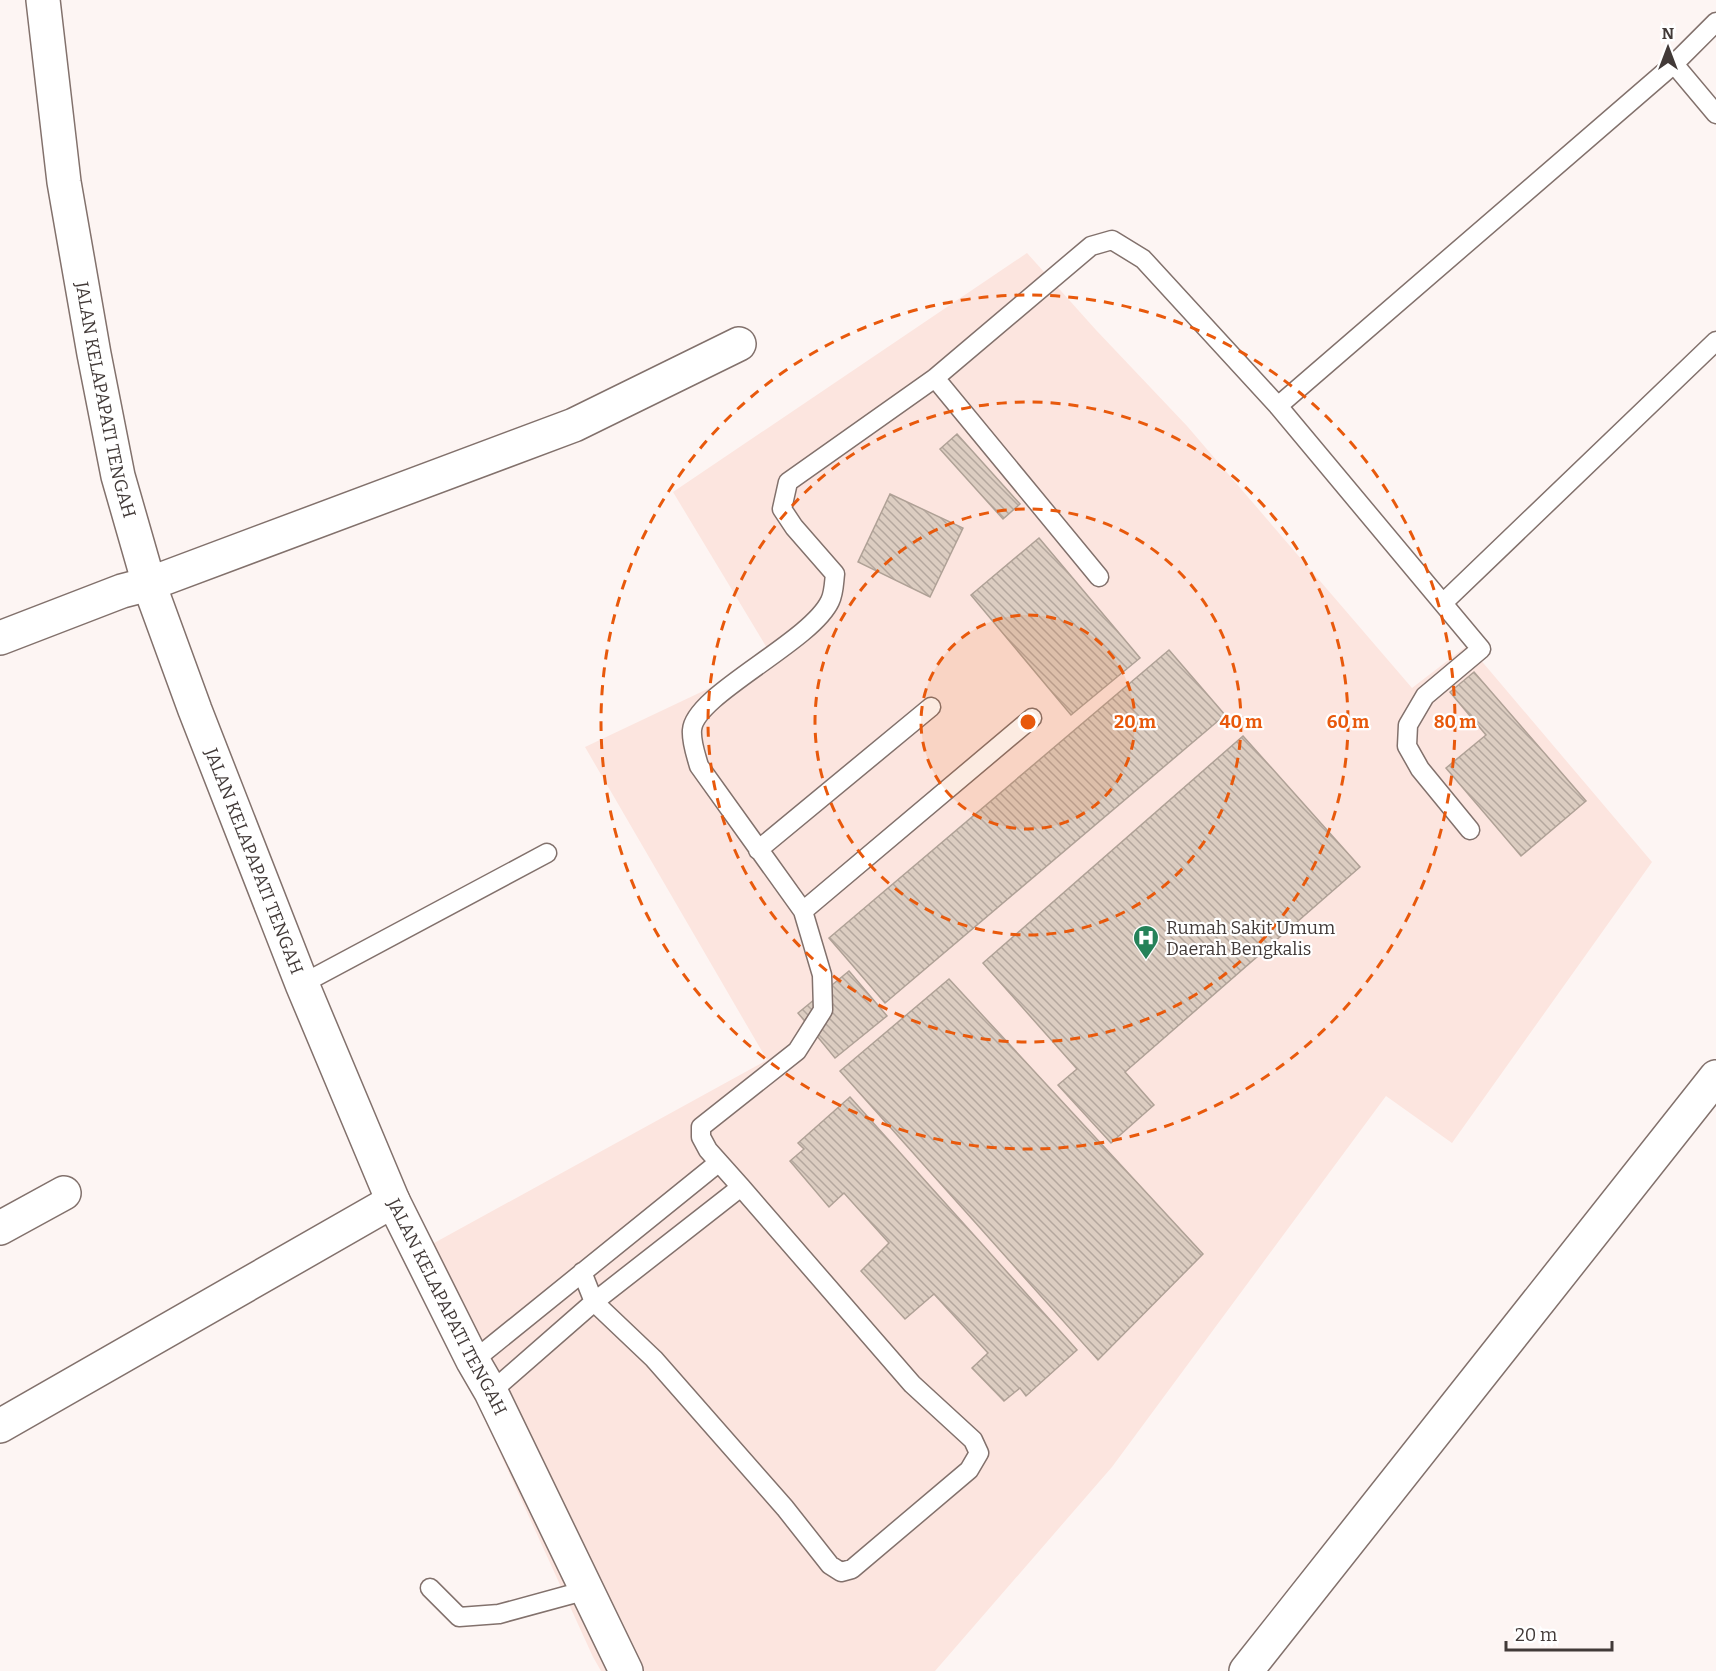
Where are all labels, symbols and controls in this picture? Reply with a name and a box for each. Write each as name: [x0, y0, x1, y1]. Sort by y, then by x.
north arrow: [1638, 18, 1698, 78]
text: N: [1662, 24, 1674, 43]
street label: JALAN KELAPAPATI TENGAH: [70, 279, 140, 521]
text: 20 m: [1114, 711, 1156, 733]
text: 40 m: [1220, 711, 1262, 733]
text: 60 m: [1327, 711, 1369, 733]
text: 80 m: [1434, 711, 1476, 733]
centre of rings: [1018, 712, 1038, 732]
street label: JALAN KELAPAPATI TENGAH: [200, 744, 308, 977]
place label: Rumah Sakit Umum Daerah Bengkalis: [1166, 917, 1335, 960]
hospital icon: Rumah Sakit Umum Daerah Bengkalis: [1131, 923, 1161, 961]
street label: JALAN KELAPAPATI TENGAH: [382, 1194, 512, 1419]
scale bar: [1506, 1614, 1612, 1652]
text: 20 m: [1515, 1624, 1557, 1646]

